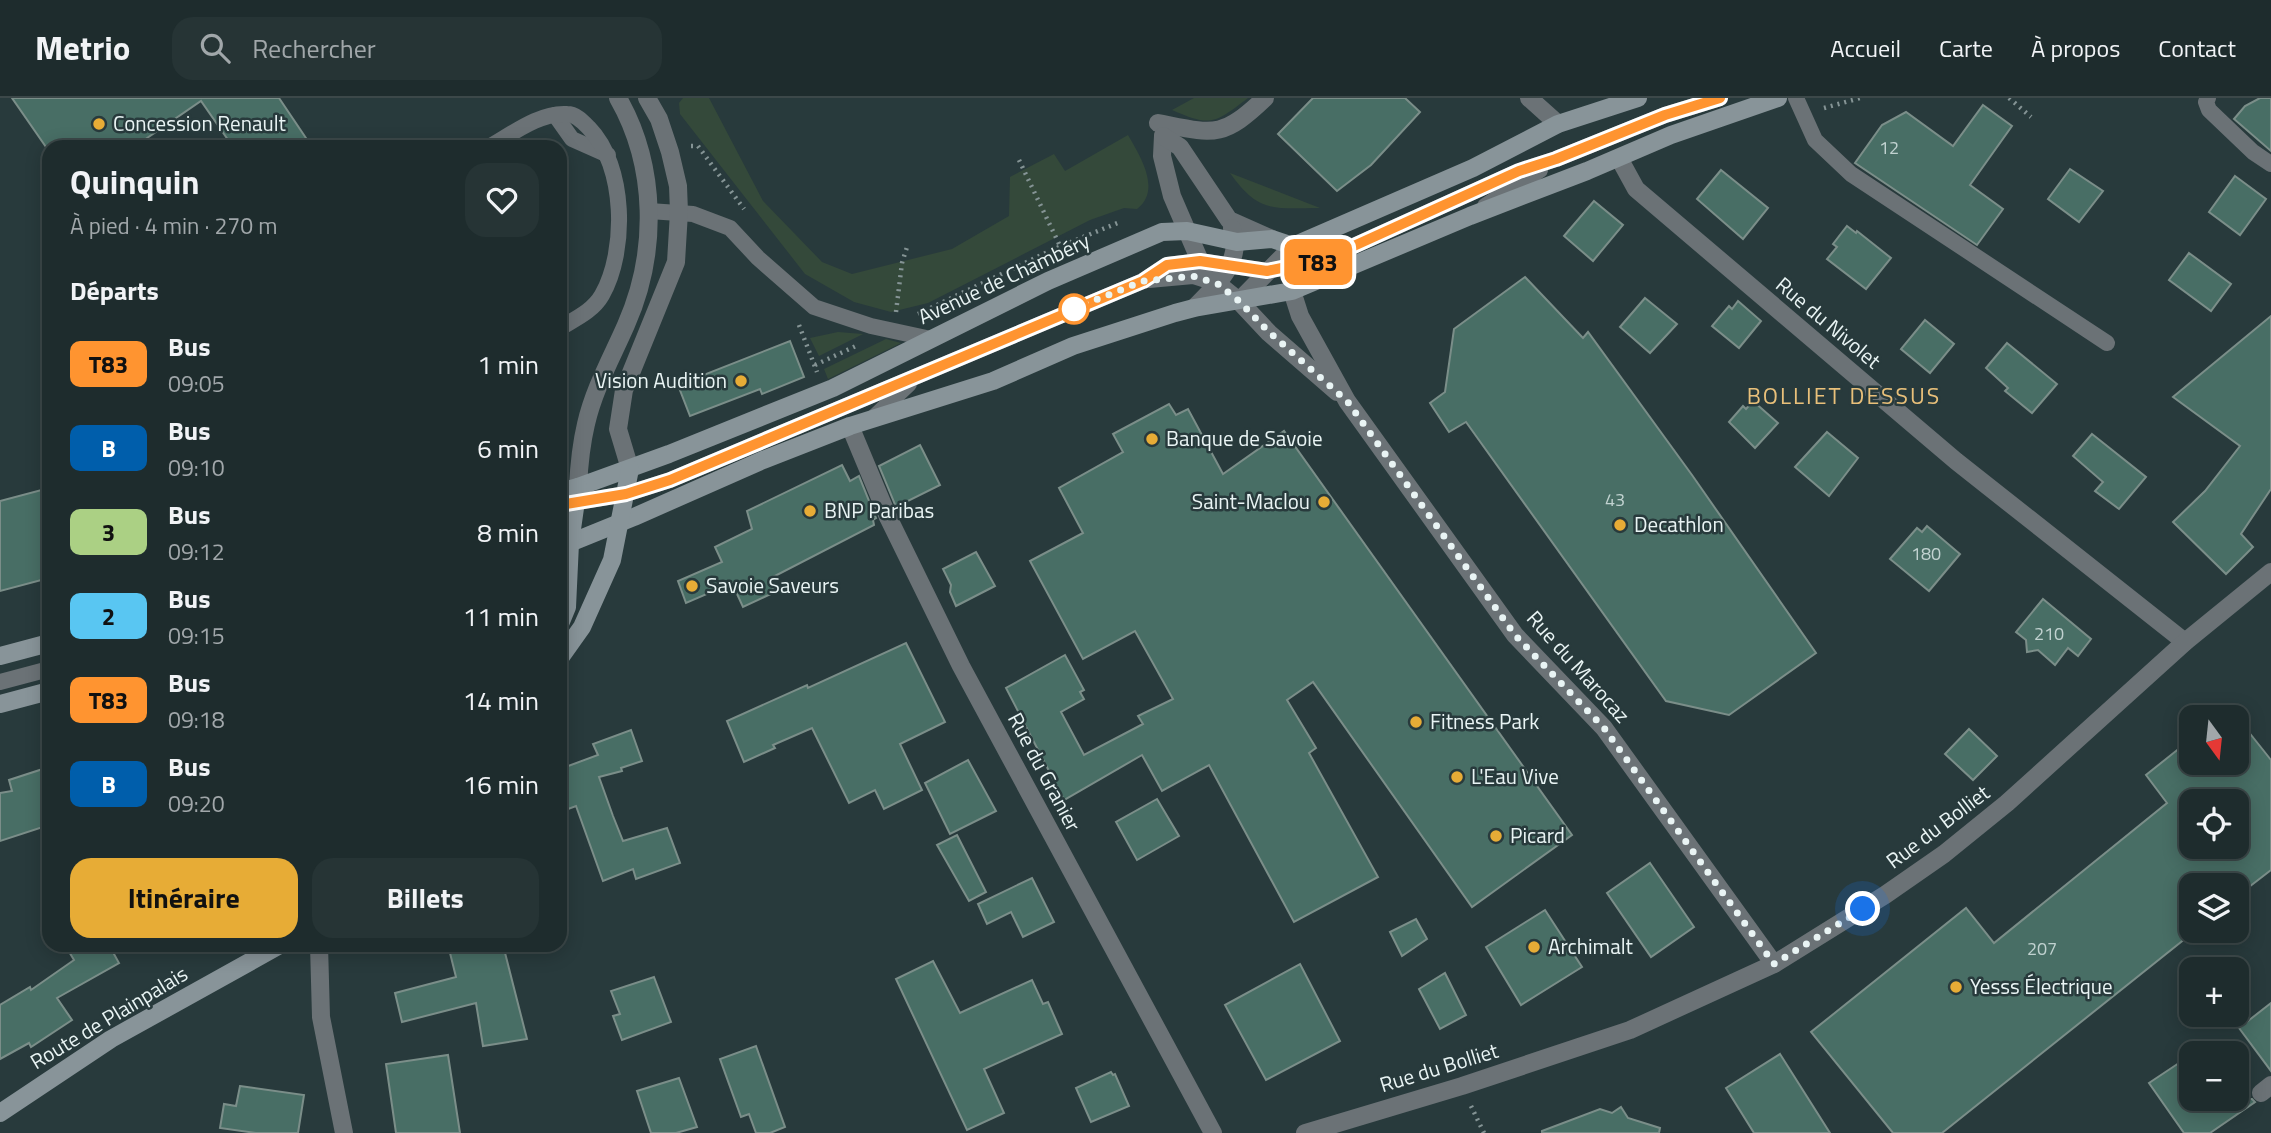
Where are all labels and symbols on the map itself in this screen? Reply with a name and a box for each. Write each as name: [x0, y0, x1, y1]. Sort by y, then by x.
place label: Concession Renault: [113, 107, 286, 139]
marker: Concession Renault: [91, 116, 107, 132]
house number: 12: [1879, 134, 1899, 161]
street label: Avenue de Chambéry: [912, 224, 1095, 332]
line badge: T83: [1278, 239, 1358, 285]
street label: Rue du Nivolet: [1769, 269, 1889, 376]
unlabelled marker: [1059, 294, 1089, 324]
place label: Vision Audition: [595, 364, 727, 396]
marker: Vision Audition: [733, 373, 749, 389]
district label: BOLLIET DESSUS: [1747, 378, 1941, 413]
place label: Banque de Savoie: [1166, 422, 1323, 454]
marker: Banque de Savoie: [1144, 431, 1160, 447]
place label: Saint-Maclou: [1192, 485, 1310, 517]
house number: 43: [1605, 486, 1625, 513]
place label: BNP Paribas: [824, 494, 934, 526]
marker: Saint-Maclou: [1316, 494, 1332, 510]
marker: BNP Paribas: [802, 503, 818, 519]
place label: Decathlon: [1634, 508, 1724, 540]
marker: Decathlon: [1612, 517, 1628, 533]
house number: 180: [1911, 540, 1941, 567]
place label: Savoie Saveurs: [706, 569, 839, 601]
marker: Savoie Saveurs: [684, 578, 700, 594]
street label: Rue du Marocaz: [1519, 603, 1638, 730]
house number: 210: [2034, 620, 2064, 647]
place label: Fitness Park: [1430, 705, 1539, 737]
north arrow: [2179, 705, 2249, 775]
street label: Rue du Granier: [1000, 706, 1090, 837]
marker: Fitness Park: [1408, 714, 1424, 730]
place label: L'Eau Vive: [1471, 760, 1559, 792]
marker: L'Eau Vive: [1449, 769, 1465, 785]
street label: Rue du Bolliet: [1879, 776, 1996, 876]
place label: Picard: [1510, 819, 1565, 851]
marker: Picard: [1488, 828, 1504, 844]
your location: [1845, 891, 1880, 926]
place label: Archimalt: [1548, 930, 1634, 962]
house number: 207: [2027, 935, 2057, 962]
marker: Archimalt: [1526, 939, 1542, 955]
street label: Route de Plainpalais: [24, 957, 193, 1077]
place label: Yesss Électrique: [1970, 970, 2113, 1002]
marker: Yesss Électrique: [1948, 979, 1964, 995]
street label: Rue du Bolliet: [1376, 1034, 1502, 1100]

